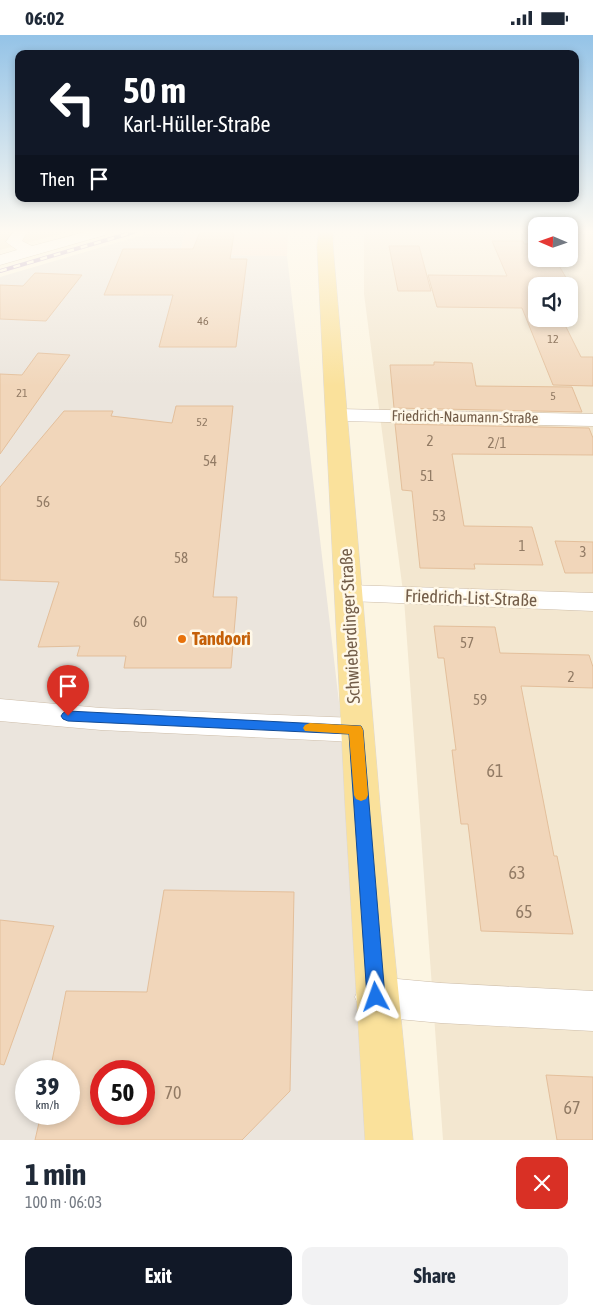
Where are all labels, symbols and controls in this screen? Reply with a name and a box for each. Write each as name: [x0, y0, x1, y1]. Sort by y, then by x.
text: 06:02: [25, 7, 64, 29]
icon: left: [40, 70, 105, 135]
text: 50 m: [123, 70, 186, 110]
text: Karl-Hüller-Straße: [123, 111, 270, 137]
icon: arrive: [85, 165, 113, 193]
text: Then: [40, 168, 75, 190]
north arrow: [528, 217, 578, 267]
map controls: [528, 217, 578, 327]
button: sound: [528, 277, 578, 327]
house number: 46: [197, 314, 209, 328]
house number: 12: [547, 332, 559, 346]
house number: 21: [16, 386, 28, 400]
house number: 5: [550, 389, 556, 403]
street label: Friedrich-Naumann-Straße: [392, 407, 539, 426]
house number: 52: [196, 415, 208, 429]
house number: 2: [426, 432, 434, 449]
house number: 2/1: [487, 434, 507, 451]
house number: 54: [203, 452, 217, 469]
house number: 51: [420, 467, 434, 484]
house number: 56: [36, 493, 50, 510]
house number: 53: [432, 507, 446, 524]
house number: 1: [518, 537, 526, 554]
house number: 3: [579, 543, 587, 560]
street label: Schwieberdinger Straße: [335, 548, 364, 704]
house number: 58: [174, 549, 188, 566]
street label: Friedrich-List-Straße: [405, 585, 537, 610]
house number: 60: [133, 613, 147, 630]
place label: Tandoori: [192, 628, 251, 649]
marker: Tandoori: [176, 633, 188, 645]
house number: 57: [460, 634, 474, 651]
pin: [47, 665, 89, 716]
house number: 2: [567, 668, 575, 685]
icon: arrive: [54, 672, 82, 700]
house number: 59: [473, 691, 487, 708]
house number: 61: [487, 760, 503, 781]
house number: 63: [509, 862, 525, 883]
house number: 65: [516, 901, 532, 922]
position arrow: [349, 970, 401, 1022]
speed limit sign: 50: [90, 1060, 155, 1125]
text: 39: [36, 1072, 59, 1100]
house number: 70: [165, 1082, 181, 1103]
house number: 67: [564, 1097, 580, 1118]
text: km/h: [36, 1098, 59, 1112]
text: 1 min: [25, 1157, 86, 1191]
button: close: [516, 1157, 568, 1209]
text: 100 m · 06:03: [25, 1193, 102, 1211]
button: Exit: [25, 1247, 292, 1305]
button: Share: [302, 1247, 568, 1305]

